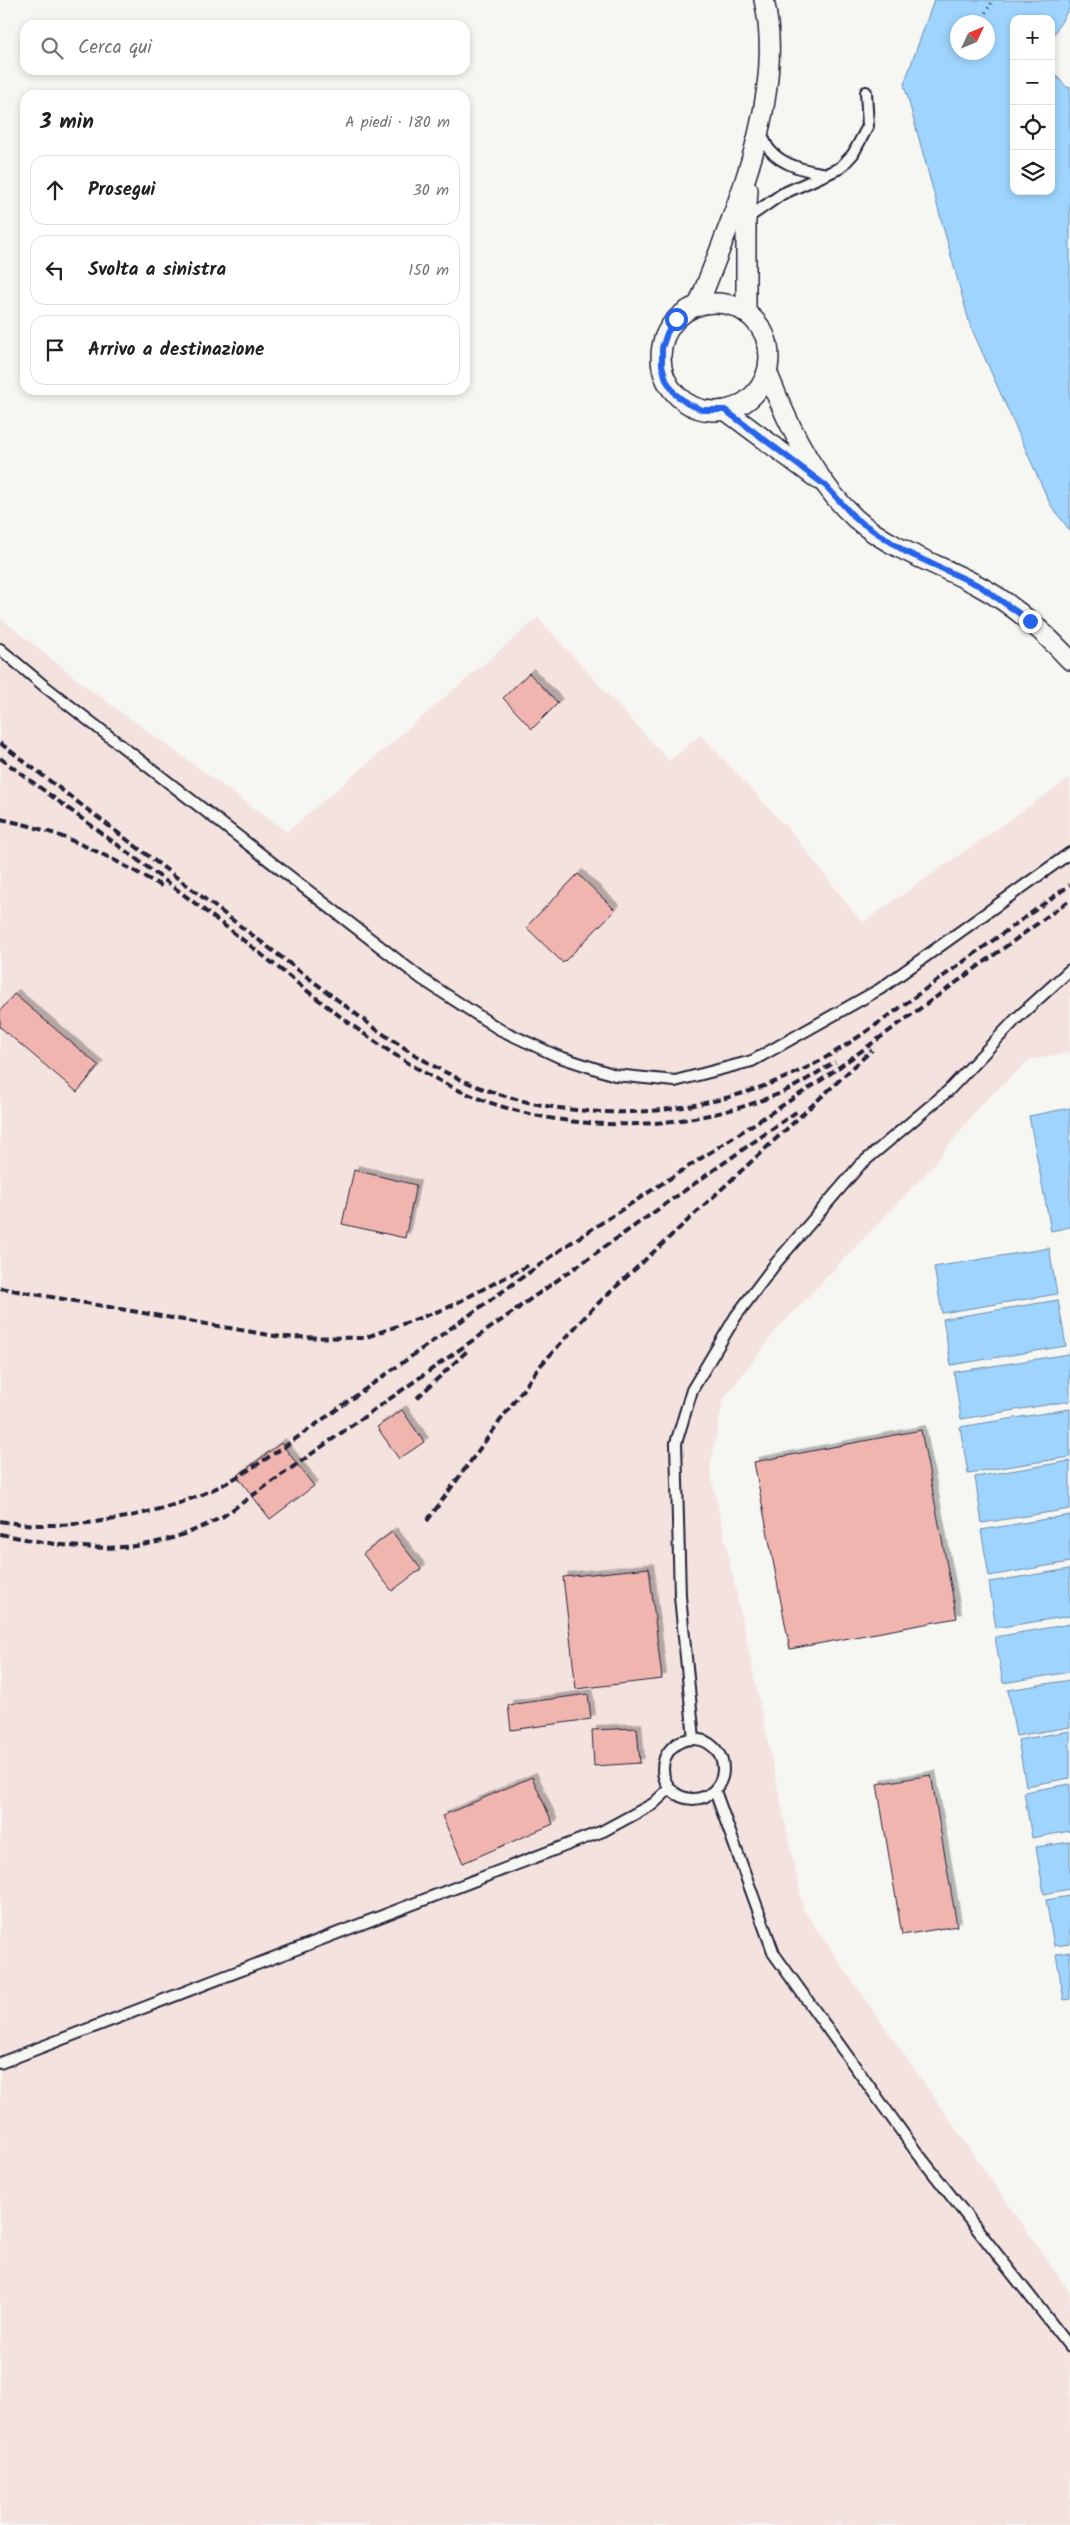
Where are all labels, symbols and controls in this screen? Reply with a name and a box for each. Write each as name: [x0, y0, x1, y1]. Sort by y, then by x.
north arrow: [950, 15, 995, 60]
map controls: [1010, 15, 1055, 195]
button: +: [1010, 15, 1055, 60]
search box: [20, 20, 470, 75]
text: Cerca qui: [78, 33, 152, 63]
icon: search: [38, 34, 66, 62]
button: −: [1010, 60, 1055, 105]
button: locate: [1010, 105, 1055, 150]
text: 3 min: [40, 106, 94, 139]
text: A piedi · 180 m: [345, 110, 450, 135]
button: layers: [1010, 150, 1055, 195]
text: Prosegui: [88, 175, 155, 205]
icon: ahead: [41, 176, 69, 204]
text: 30 m: [413, 178, 449, 203]
text: Svolta a sinistra: [88, 255, 226, 285]
icon: left: [41, 256, 69, 284]
text: 150 m: [408, 258, 449, 283]
route start: [665, 308, 688, 331]
text: Arrivo a destinazione: [88, 335, 264, 365]
icon: arrive: [41, 336, 69, 364]
route end: [1019, 610, 1042, 633]

